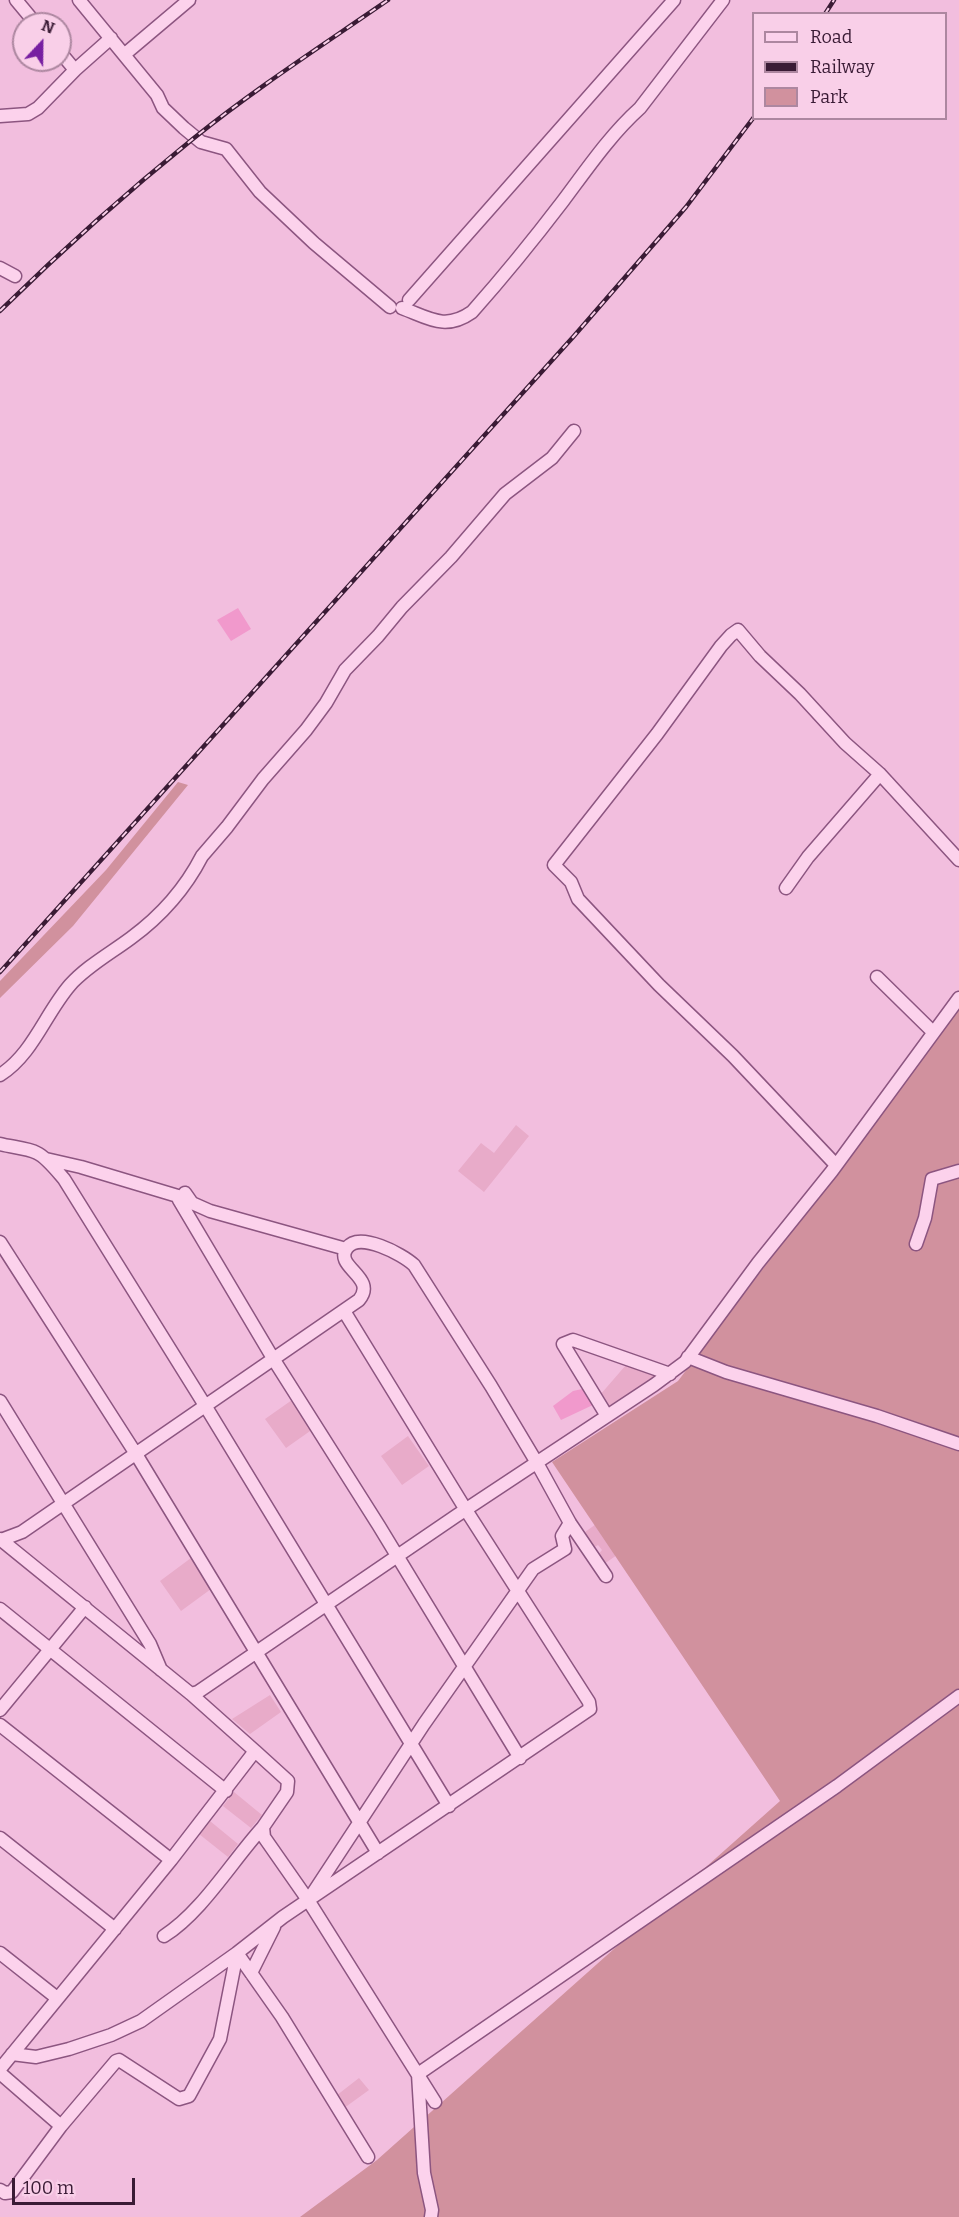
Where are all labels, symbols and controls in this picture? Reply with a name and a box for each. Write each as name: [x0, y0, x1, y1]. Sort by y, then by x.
north arrow: [12, 12, 72, 72]
legend: [752, 12, 947, 120]
text: N: [39, 16, 57, 38]
text: Road: [810, 26, 852, 48]
text: Railway: [810, 56, 874, 78]
text: Park: [810, 86, 848, 108]
scale bar: [15, 2166, 138, 2204]
text: 100 m: [23, 2177, 74, 2199]

